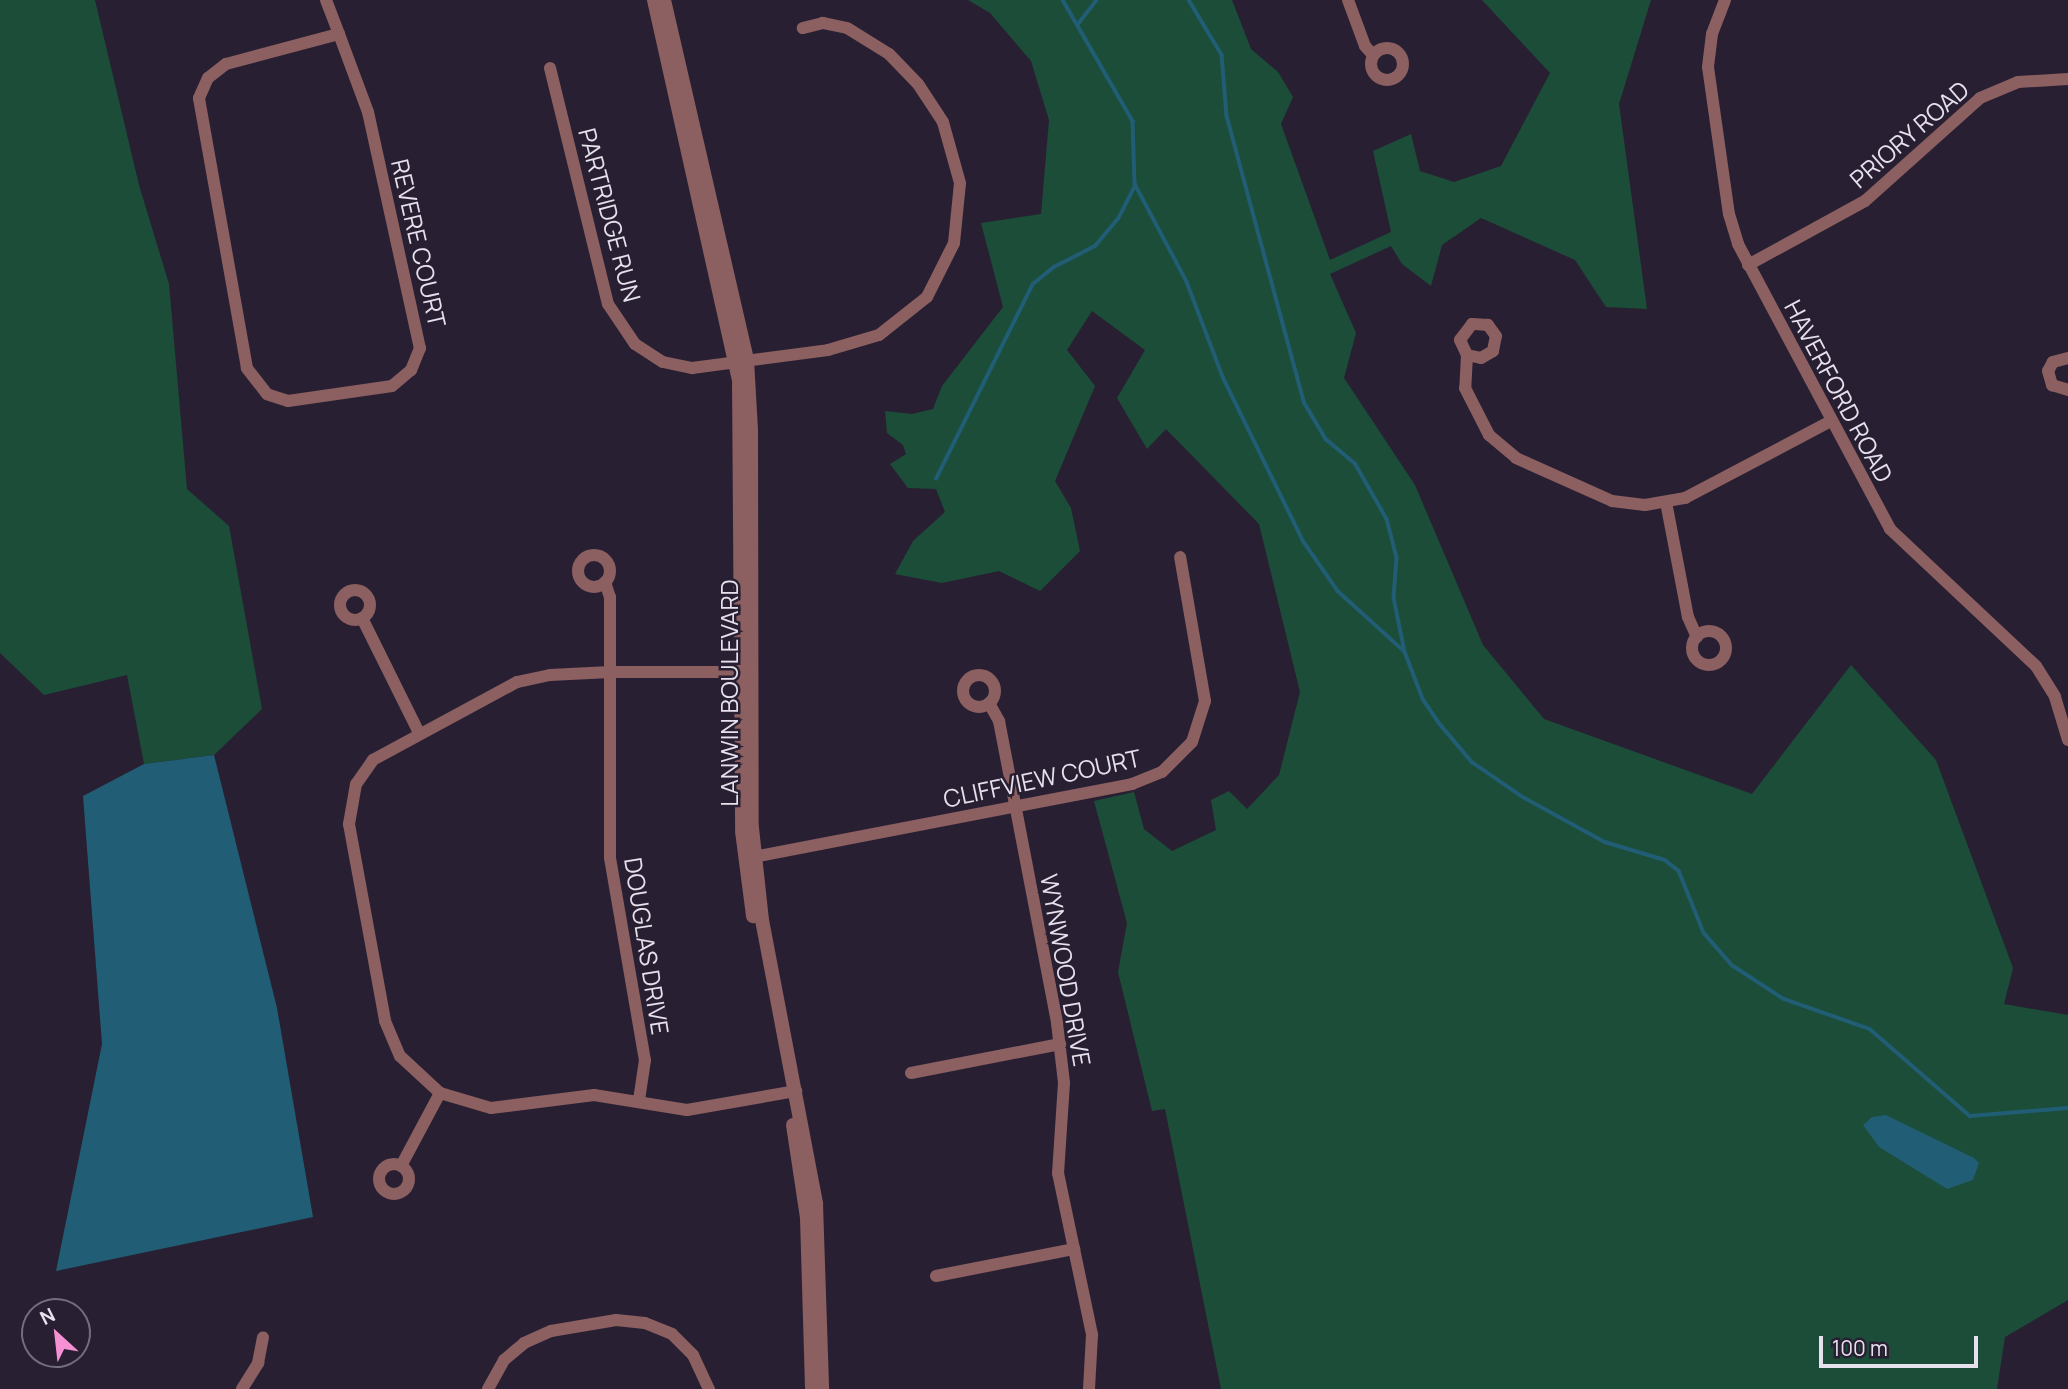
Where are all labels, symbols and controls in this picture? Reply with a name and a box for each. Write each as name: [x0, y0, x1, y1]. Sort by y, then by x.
street label: PRIORY ROAD: [1843, 74, 1975, 194]
street label: PARTRIDGE RUN: [573, 125, 647, 305]
street label: REVERE COURT: [386, 156, 452, 330]
street label: HAVERFORD ROAD: [1779, 295, 1899, 487]
street label: LANWIN BOULEVARD: [715, 579, 743, 807]
street label: CLIFFVIEW COURT: [941, 743, 1143, 813]
street label: DOUGLAS DRIVE: [619, 855, 675, 1037]
street label: WYNWOOD DRIVE: [1035, 872, 1097, 1068]
north arrow: [21, 1298, 91, 1368]
text: N: [35, 1301, 59, 1331]
scale bar: [1823, 1322, 1982, 1366]
text: 100 m: [1832, 1334, 1888, 1362]

